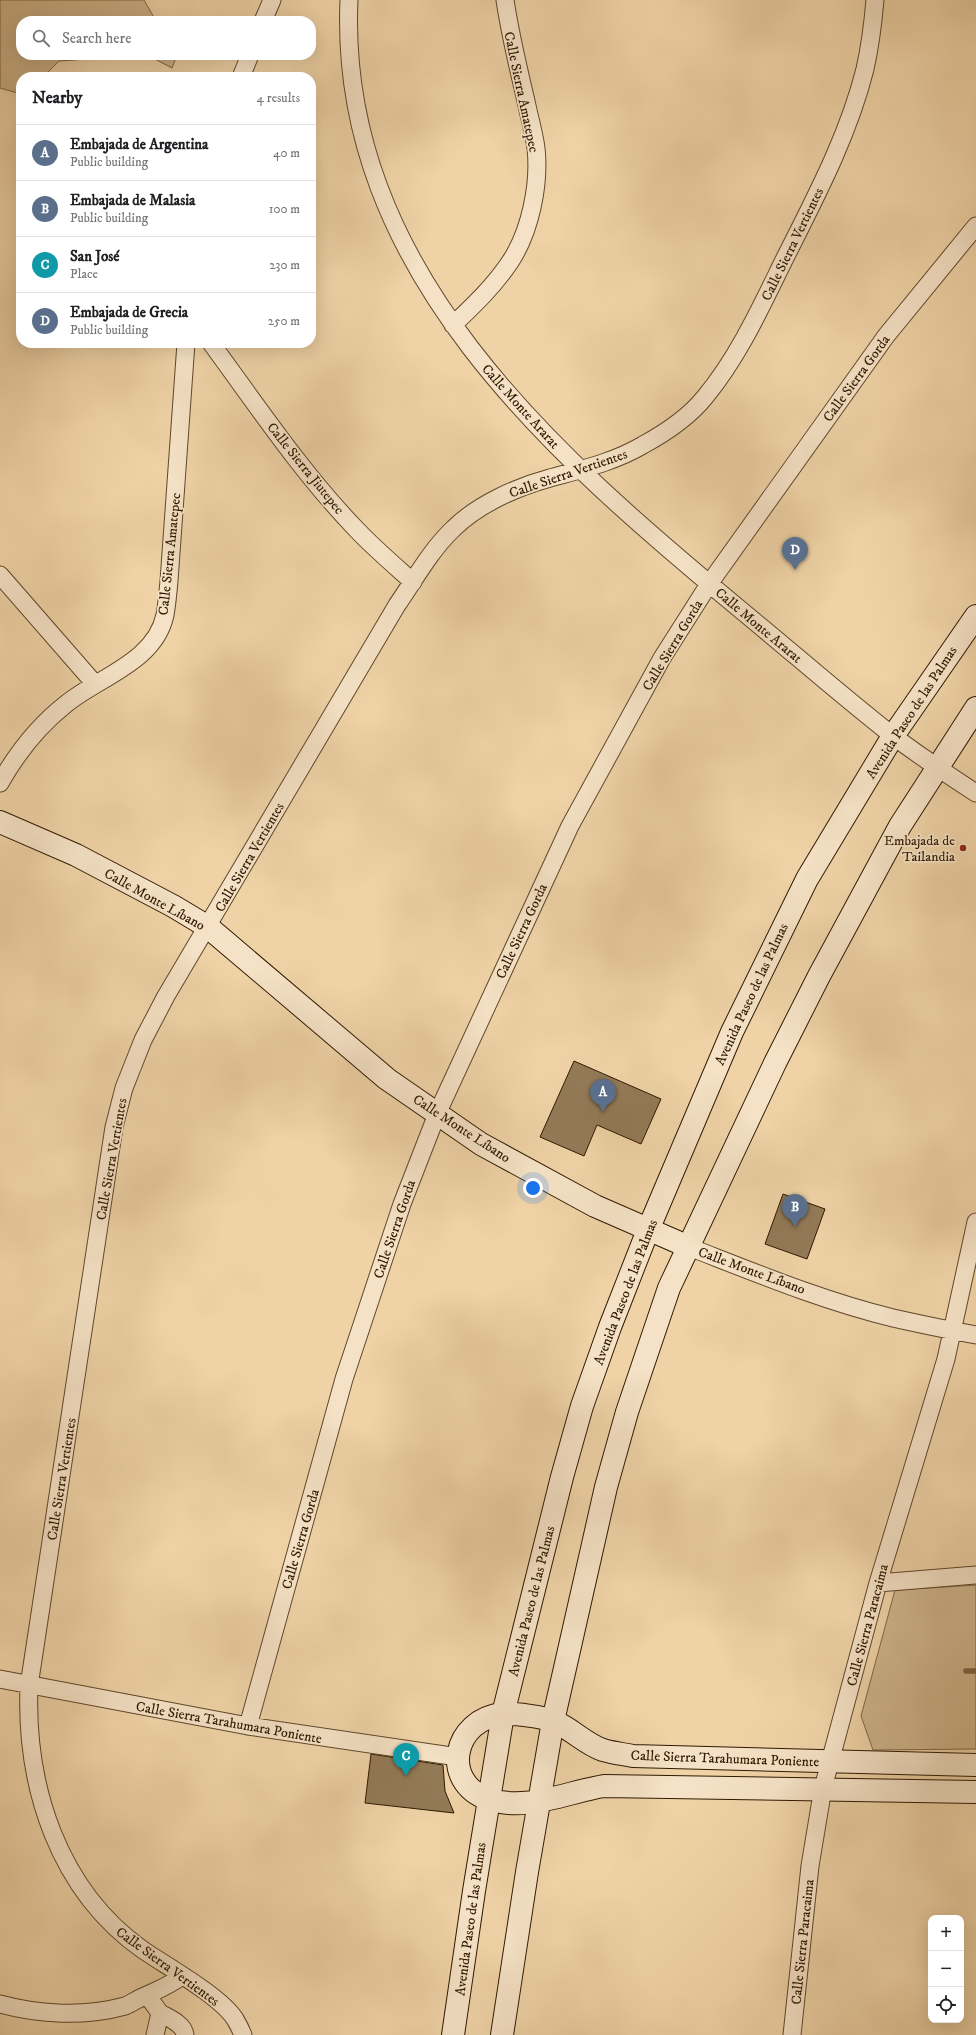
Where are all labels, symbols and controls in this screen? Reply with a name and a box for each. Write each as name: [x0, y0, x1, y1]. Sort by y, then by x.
search box: [16, 16, 316, 60]
icon: search: [30, 27, 52, 49]
text: Search here: [62, 29, 131, 48]
street label: Calle Sierra Amatepec: [499, 30, 543, 154]
text: Nearby: [32, 87, 82, 109]
text: 4 results: [257, 90, 300, 106]
text: Embajada de Argentina: [70, 135, 209, 154]
text: A: [41, 145, 49, 161]
text: 40 m: [273, 145, 300, 161]
text: Public building: [70, 154, 148, 170]
street label: Calle Sierra Vertientes: [758, 185, 828, 304]
text: Embajada de Malasia: [70, 191, 195, 210]
text: B: [41, 201, 49, 217]
text: 100 m: [269, 201, 300, 217]
text: Public building: [70, 210, 148, 226]
text: San José: [70, 247, 120, 266]
text: C: [41, 257, 49, 273]
text: 230 m: [269, 257, 300, 273]
text: Place: [70, 266, 98, 282]
text: Embajada de Grecia: [70, 303, 188, 322]
text: D: [40, 313, 50, 329]
text: 250 m: [268, 313, 300, 329]
text: Public building: [70, 322, 148, 338]
street label: Calle Sierra Gorda: [819, 332, 894, 426]
street label: Calle Monte Ararat: [477, 360, 563, 453]
street label: Calle Sierra Jiutepec: [263, 419, 348, 518]
street label: Calle Sierra Vertientes: [507, 445, 630, 503]
street label: Calle Sierra Amatepec: [155, 492, 185, 616]
pin: D: [782, 537, 808, 570]
street label: Calle Monte Ararat: [711, 584, 806, 668]
street label: Calle Sierra Gorda: [639, 597, 707, 694]
street label: Avenida Paseo de las Palmas: [862, 642, 962, 782]
street label: Calle Sierra Vertientes: [211, 799, 289, 916]
place label: Embajada de Tailandia: [884, 832, 955, 866]
marker: Embajada de Tailandia: [958, 843, 968, 853]
street label: Calle Monte Líbano: [101, 865, 208, 935]
street label: Calle Sierra Gorda: [492, 881, 552, 982]
street label: Avenida Paseo de las Palmas: [711, 920, 793, 1068]
pin: A: [590, 1079, 616, 1112]
street label: Calle Monte Líbano: [409, 1091, 514, 1167]
street label: Calle Sierra Vertientes: [92, 1096, 132, 1222]
street label: Calle Sierra Gorda: [370, 1178, 420, 1281]
your location: [523, 1178, 543, 1198]
pin: B: [782, 1194, 808, 1227]
street label: Avenida Paseo de las Palmas: [590, 1217, 662, 1368]
street label: Calle Monte Líbano: [696, 1243, 808, 1299]
street label: Calle Sierra Vertientes: [43, 1416, 81, 1542]
street label: Calle Sierra Gorda: [278, 1487, 324, 1591]
street label: Avenida Paseo de las Palmas: [505, 1524, 560, 1679]
street label: Calle Sierra Paracaima: [843, 1562, 893, 1688]
street label: Calle Sierra Tarahumara Poniente: [134, 1698, 323, 1748]
pin: C: [393, 1743, 419, 1776]
street label: Calle Sierra Tarahumara Poniente: [630, 1747, 820, 1771]
street label: Avenida Paseo de las Palmas: [451, 1841, 491, 1997]
street label: Calle Sierra Paracaima: [787, 1879, 819, 2006]
map controls: [928, 1915, 964, 2023]
button: +: [928, 1915, 964, 1951]
street label: Calle Sierra Vertientes: [112, 1923, 223, 2011]
button: −: [928, 1951, 964, 1987]
button: locate: [928, 1987, 964, 2023]

